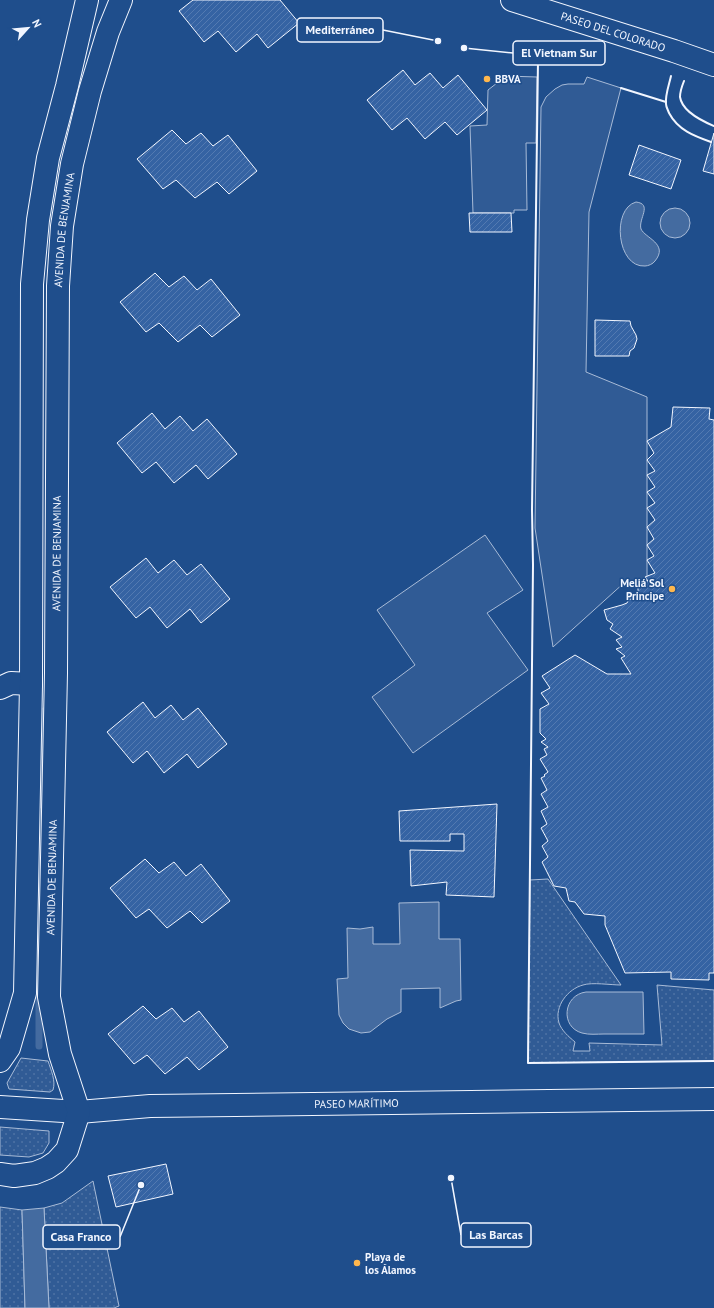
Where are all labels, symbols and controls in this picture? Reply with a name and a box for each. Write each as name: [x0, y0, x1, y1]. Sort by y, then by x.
north arrow: [8, 8, 48, 48]
street label: PASEO DEL COLORADO: [559, 9, 667, 55]
text: N: [29, 17, 45, 30]
callout: Mediterráneo: [297, 18, 383, 42]
text: Mediterráneo: [305, 22, 375, 37]
callout: El Vietnam Sur: [513, 41, 605, 65]
text: El Vietnam Sur: [521, 45, 597, 60]
place label: BBVA: [495, 72, 521, 86]
marker: BBVA: [482, 74, 492, 84]
street label: AVENIDA DE BENJAMINA: [51, 171, 78, 288]
street label: AVENIDA DE BENJAMINA: [49, 495, 64, 611]
place label: Meliá Sol Principe: [620, 576, 665, 603]
marker: Meliá Sol Principe: [667, 584, 677, 594]
street label: AVENIDA DE BENJAMINA: [43, 819, 60, 935]
street label: PASEO MARÍTIMO: [314, 1096, 399, 1111]
callout: Las Barcas: [461, 1223, 531, 1247]
callout: Casa Franco: [43, 1225, 120, 1249]
text: Las Barcas: [469, 1227, 523, 1242]
text: Casa Franco: [51, 1229, 112, 1244]
place label: Playa de los Álamos: [365, 1250, 416, 1277]
marker: Playa de los Álamos: [352, 1258, 362, 1268]

